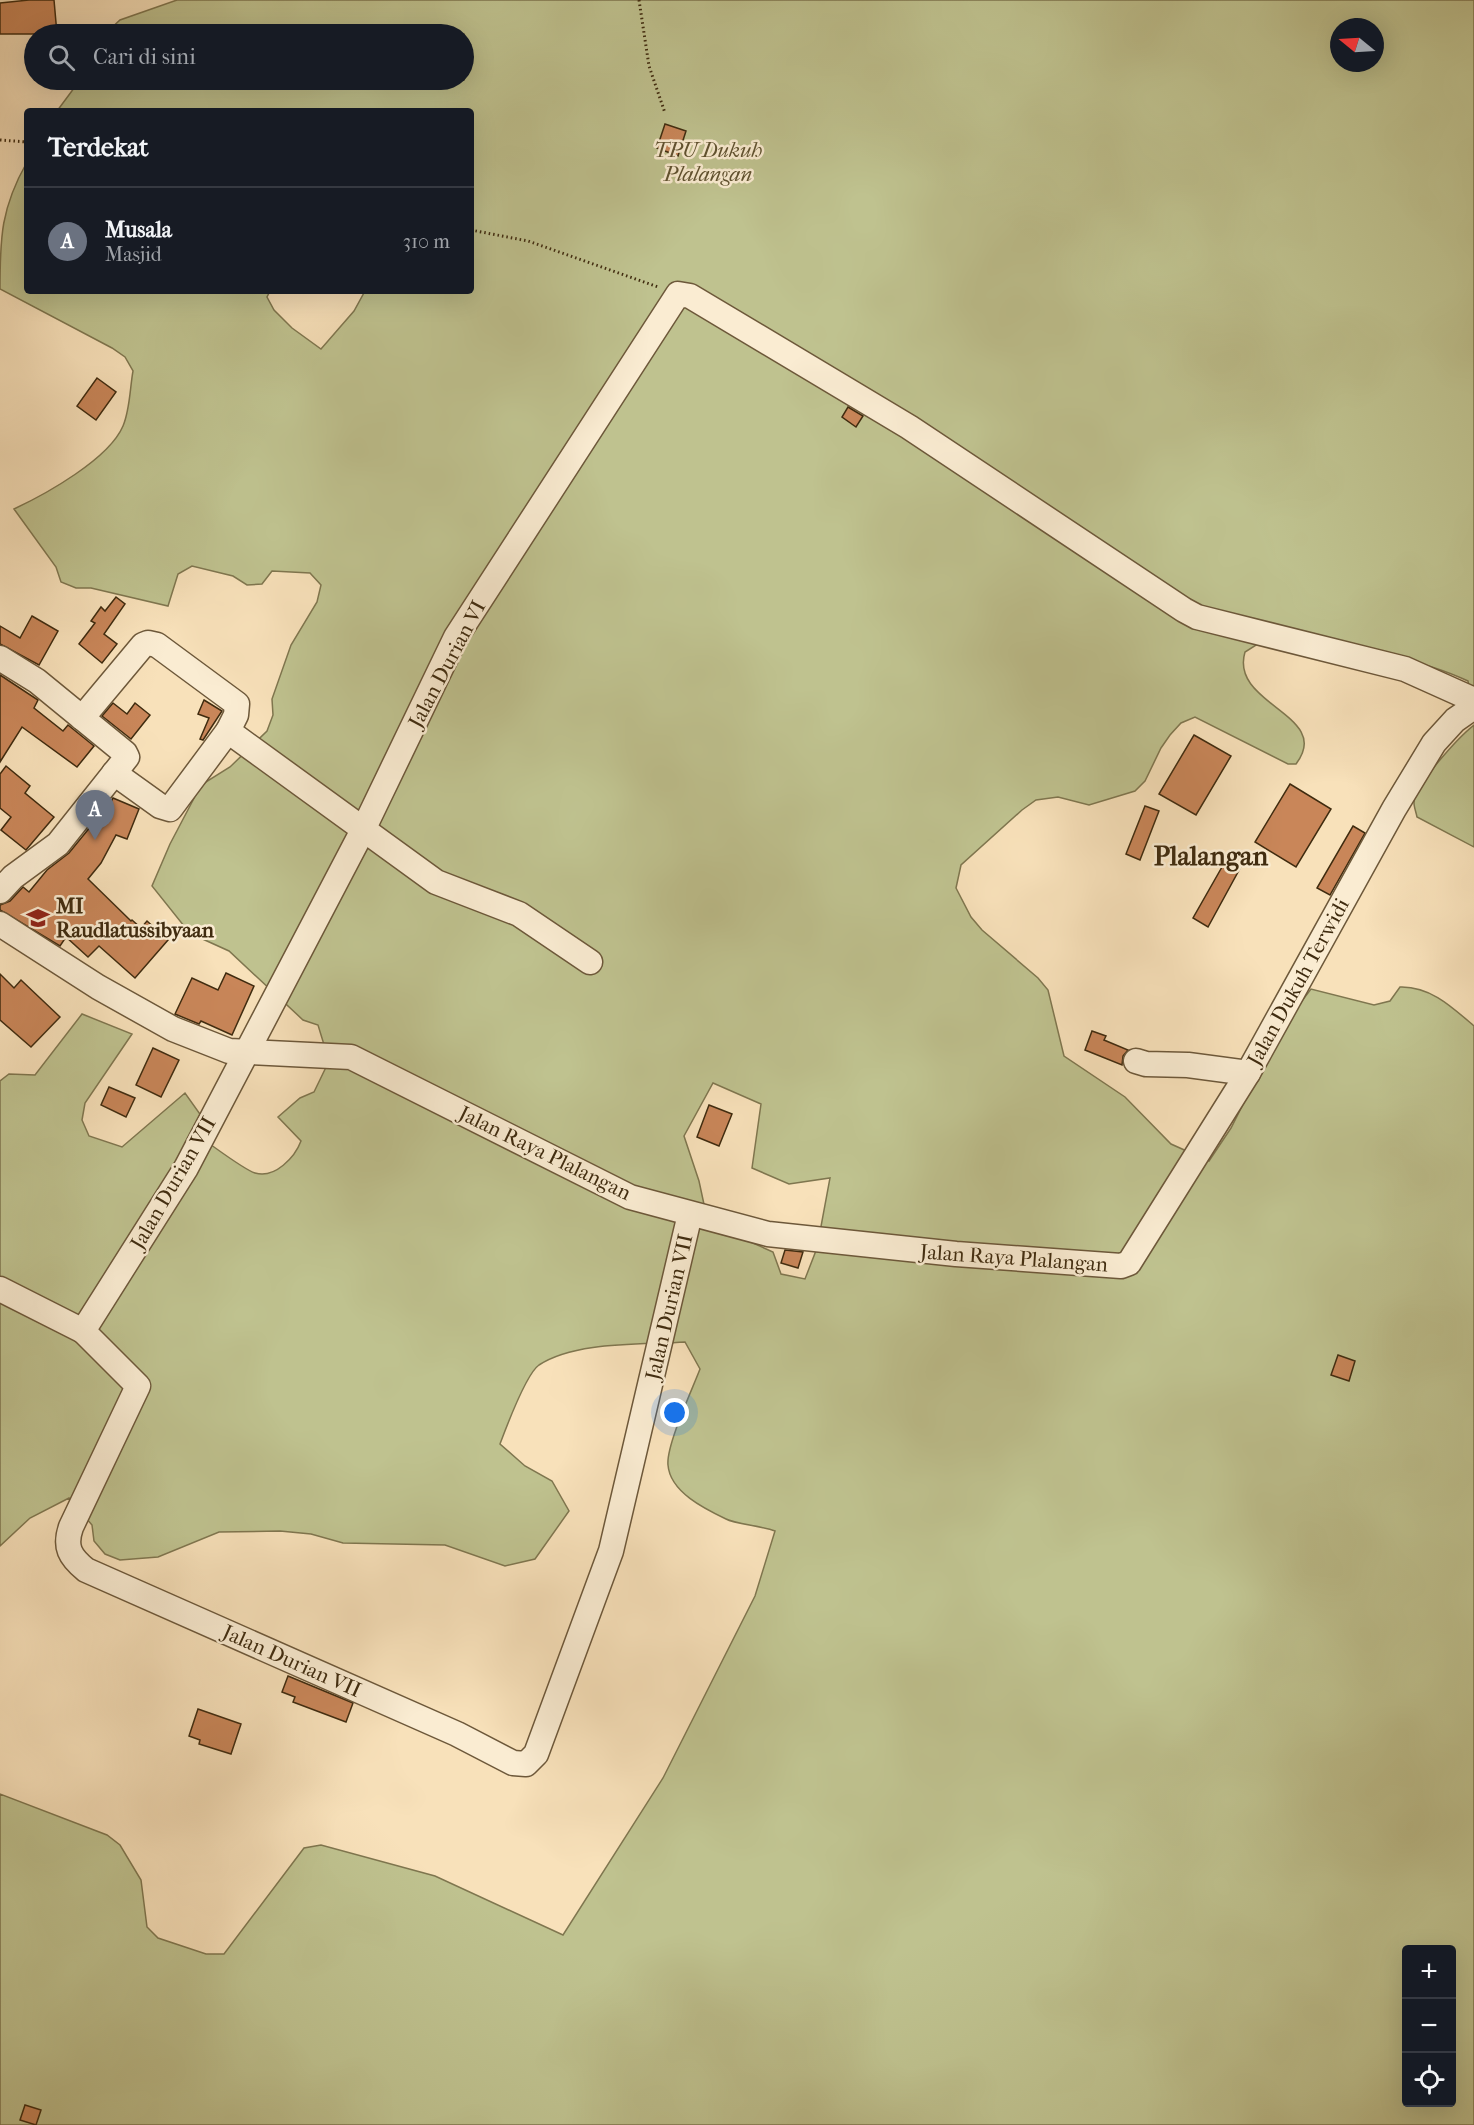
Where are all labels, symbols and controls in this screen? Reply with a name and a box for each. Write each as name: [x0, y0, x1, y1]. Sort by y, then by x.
north arrow: [1330, 18, 1384, 72]
search box: [24, 24, 474, 90]
icon: search: [45, 41, 78, 74]
text: Cari di sini: [93, 44, 196, 70]
text: Terdekat: [48, 132, 149, 163]
park label: TPU Dukuh Plalangan: [654, 138, 763, 186]
text: Musala: [105, 217, 172, 243]
text: A: [61, 230, 74, 253]
text: 310 m: [403, 230, 450, 253]
text: Masjid: [105, 243, 162, 266]
street label: Jalan Durian VI: [402, 596, 491, 734]
pin: A: [76, 790, 115, 840]
district label: Plalangan: [1154, 840, 1269, 872]
place label: MI Raudlatussibyaan: [55, 894, 215, 942]
street label: Jalan Dukuh Terwidi: [1241, 894, 1354, 1072]
school or university icon: MI Raudlatussibyaan: [25, 905, 51, 931]
street label: Jalan Raya Plalangan: [453, 1100, 635, 1205]
street label: Jalan Durian VII: [124, 1113, 221, 1255]
street label: Jalan Durian VII: [640, 1232, 697, 1384]
street label: Jalan Raya Plalangan: [917, 1239, 1109, 1277]
your location: [660, 1398, 689, 1427]
street label: Jalan Durian VII: [217, 1619, 365, 1702]
map controls: [1402, 1945, 1456, 2107]
button: +: [1402, 1945, 1456, 1999]
button: −: [1402, 1999, 1456, 2053]
button: locate: [1402, 2053, 1456, 2107]

